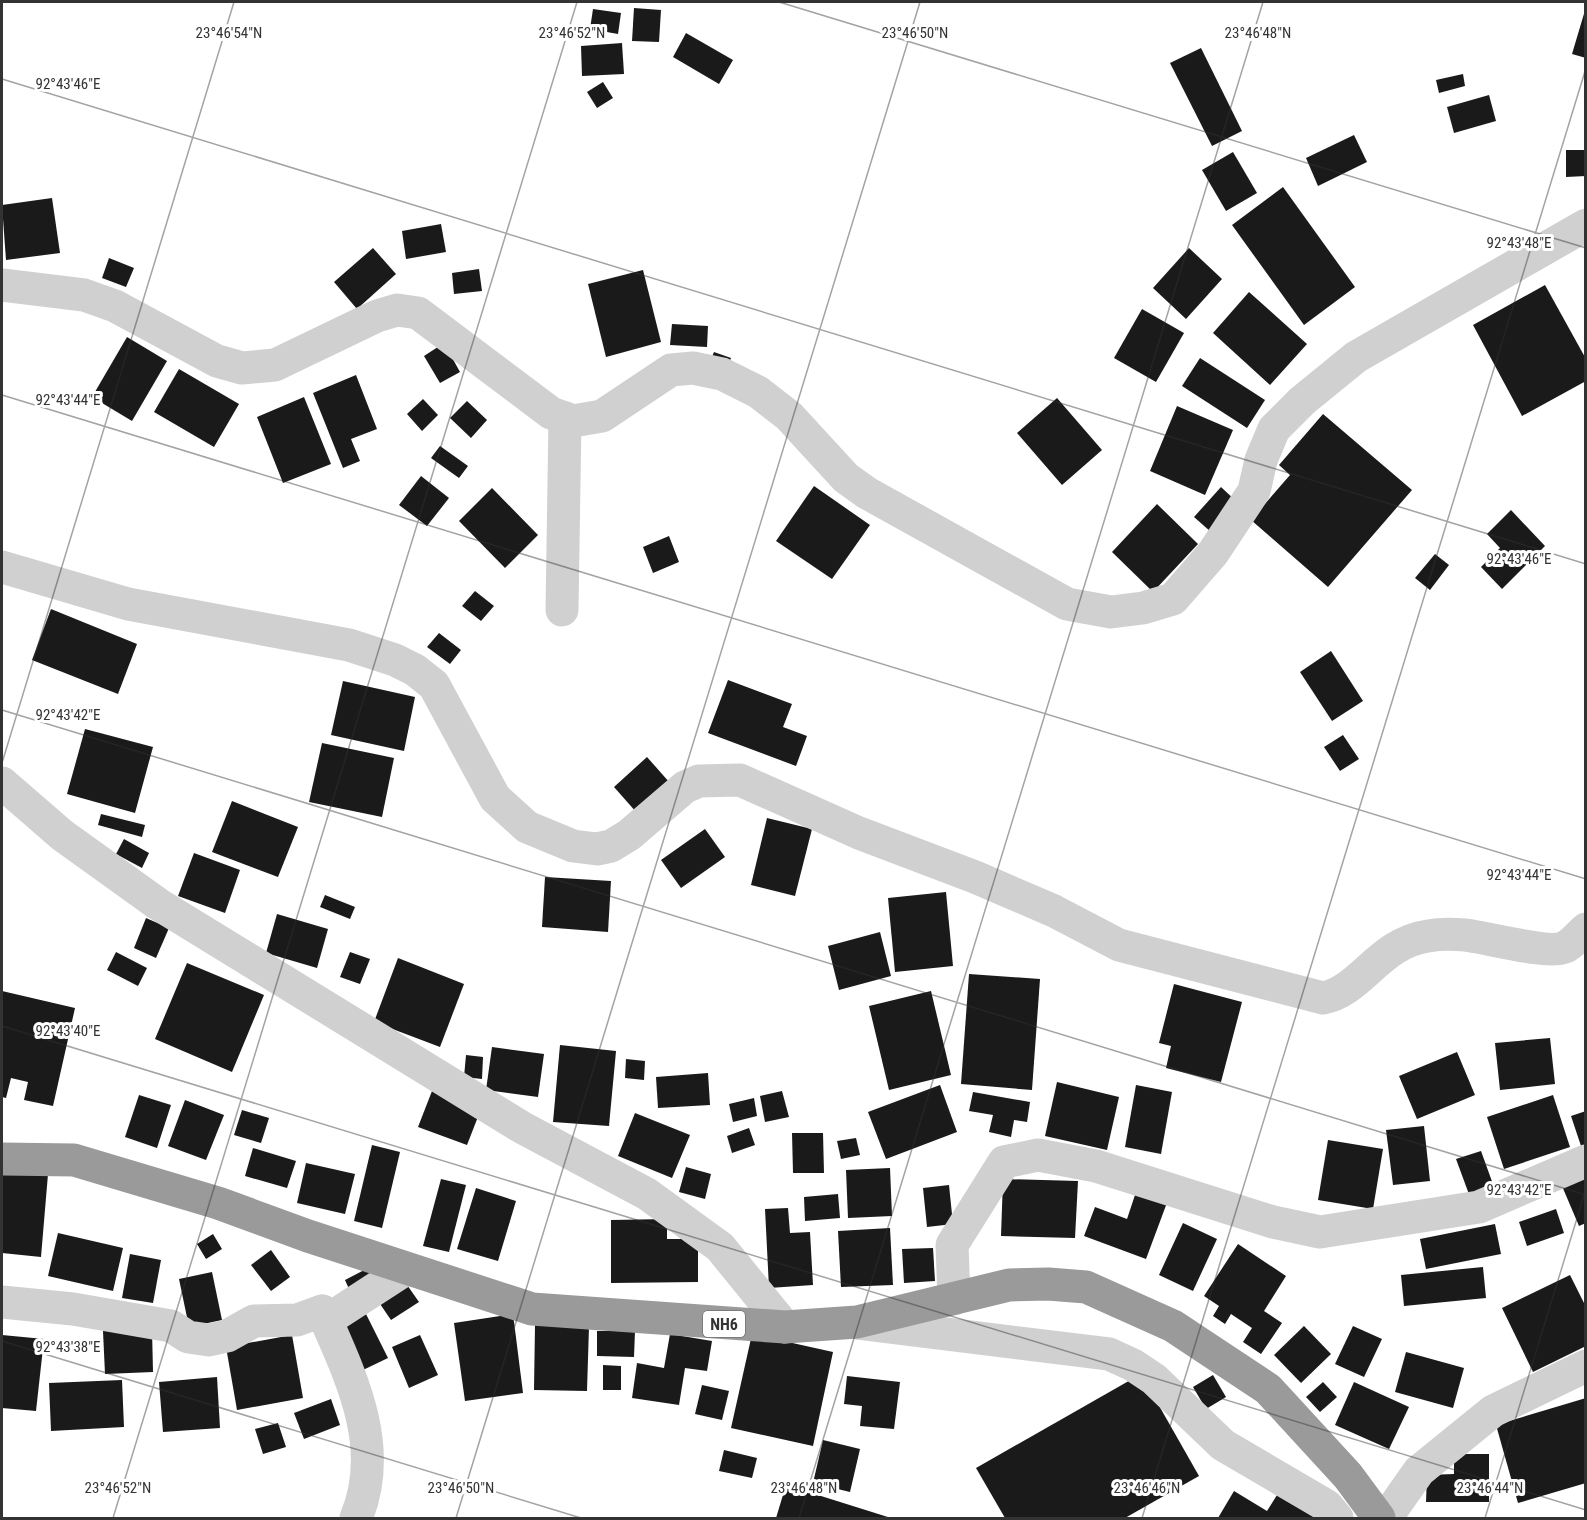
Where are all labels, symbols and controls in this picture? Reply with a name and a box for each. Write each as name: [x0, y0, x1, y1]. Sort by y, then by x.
text: 23°46'54"N: [196, 24, 262, 42]
text: 23°46'52"N: [539, 24, 605, 42]
text: 23°46'50"N: [882, 24, 948, 42]
text: 23°46'48"N: [1225, 24, 1291, 42]
text: 92°43'46"E: [36, 75, 100, 93]
text: 92°43'48"E: [1487, 234, 1551, 252]
text: 92°43'44"E: [36, 391, 100, 409]
text: 92°43'46"E: [1487, 550, 1551, 568]
text: 92°43'42"E: [36, 706, 100, 724]
text: 92°43'44"E: [1487, 866, 1551, 884]
text: 92°43'40"E: [36, 1022, 100, 1040]
text: 92°43'42"E: [1487, 1181, 1551, 1199]
road number: NH6: [703, 1311, 745, 1337]
text: 92°43'38"E: [36, 1338, 100, 1356]
text: 23°46'52"N: [85, 1479, 151, 1497]
text: 23°46'50"N: [428, 1479, 494, 1497]
text: 23°46'48"N: [771, 1479, 837, 1497]
text: 23°46'46"N: [1114, 1479, 1180, 1497]
text: 23°46'44"N: [1457, 1479, 1523, 1497]

